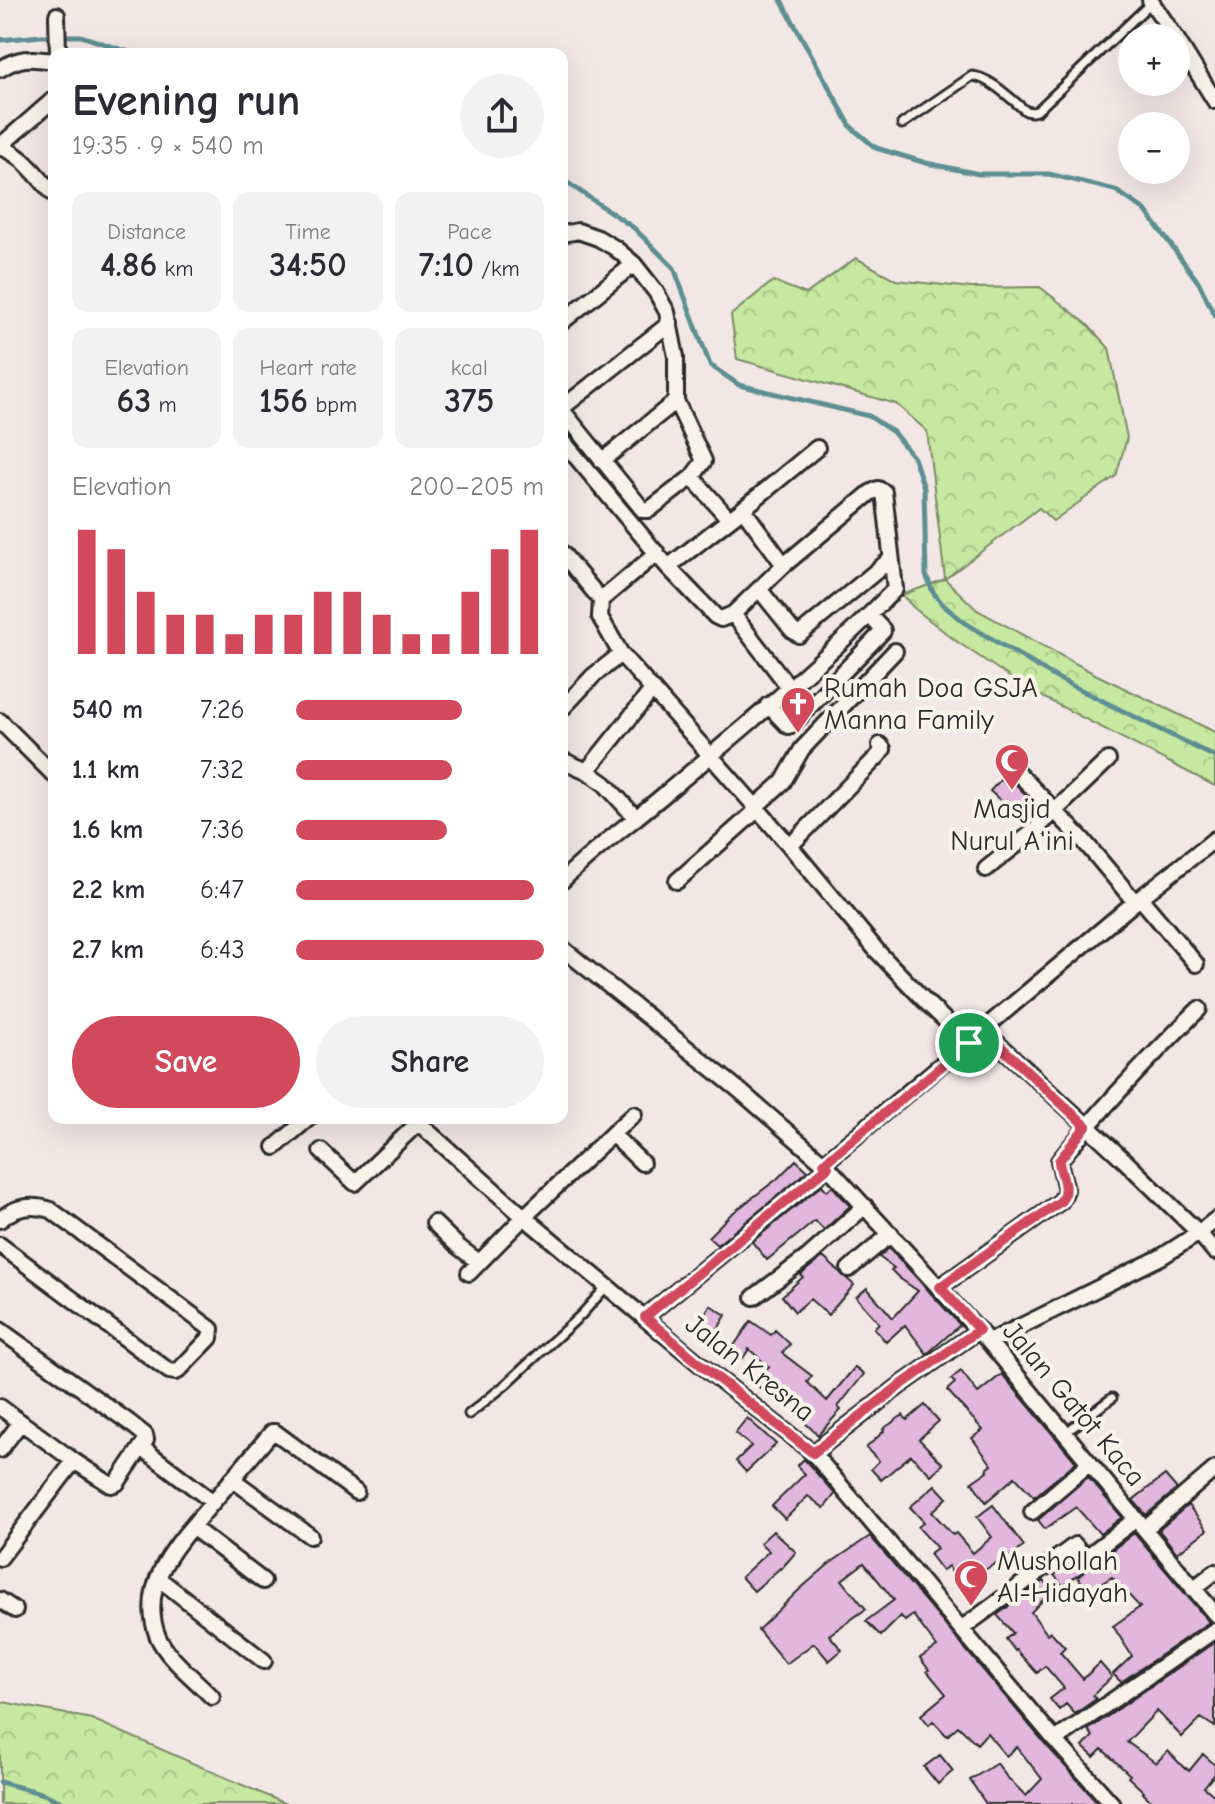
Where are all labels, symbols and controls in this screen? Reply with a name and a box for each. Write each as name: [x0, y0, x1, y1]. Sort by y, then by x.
map controls: [1118, 24, 1190, 184]
button: +: [1118, 24, 1190, 96]
button: share: [460, 74, 544, 158]
text: Evening run: [72, 75, 300, 126]
button: −: [1118, 112, 1190, 184]
text: 19:35 · 9 × 540 m: [72, 131, 264, 161]
text: Distance: [107, 219, 186, 245]
text: Time: [285, 219, 331, 245]
text: Pace: [447, 219, 492, 245]
text: 4.86: [100, 245, 157, 285]
text: 34:50: [269, 245, 347, 285]
text: 7:10: [419, 245, 474, 285]
text: km: [157, 256, 193, 282]
text: /km: [474, 256, 520, 282]
text: Elevation: [105, 355, 189, 381]
text: Heart rate: [259, 355, 356, 381]
text: kcal: [451, 355, 488, 381]
text: 63: [117, 381, 151, 421]
text: 156: [259, 381, 308, 421]
text: 375: [444, 381, 494, 421]
text: m: [151, 392, 177, 418]
text: bpm: [308, 392, 357, 418]
text: Elevation: [72, 472, 172, 502]
text: 200–205 m: [409, 472, 544, 502]
place label: Rumah Doa GSJA Manna Family: [824, 672, 1038, 736]
church icon: Rumah Doa GSJA Manna Family: [779, 685, 817, 735]
text: 540 m: [72, 695, 143, 725]
text: 7:26: [200, 695, 245, 725]
mosque icon: Masjid Nurul A'ini: [993, 742, 1031, 792]
text: 1.1 km: [72, 755, 140, 785]
text: 7:32: [200, 755, 244, 785]
place label: Masjid Nurul A'ini: [950, 793, 1074, 857]
text: 1.6 km: [72, 815, 143, 845]
text: 7:36: [200, 815, 244, 845]
text: 2.2 km: [72, 875, 145, 905]
text: 6:47: [200, 875, 244, 905]
text: 2.7 km: [72, 935, 144, 965]
text: 6:43: [200, 935, 245, 965]
pin: [935, 1009, 1003, 1077]
button: Save: [72, 1016, 300, 1108]
button: Share: [316, 1016, 544, 1108]
icon: arrive: [947, 1021, 991, 1065]
street label: Jalan Kresna: [679, 1308, 821, 1428]
street label: Jalan Gatot Kaca: [996, 1315, 1152, 1493]
place label: Mushollah Al-Hidayah: [997, 1545, 1128, 1609]
mosque icon: Mushollah Al-Hidayah: [952, 1558, 990, 1608]

